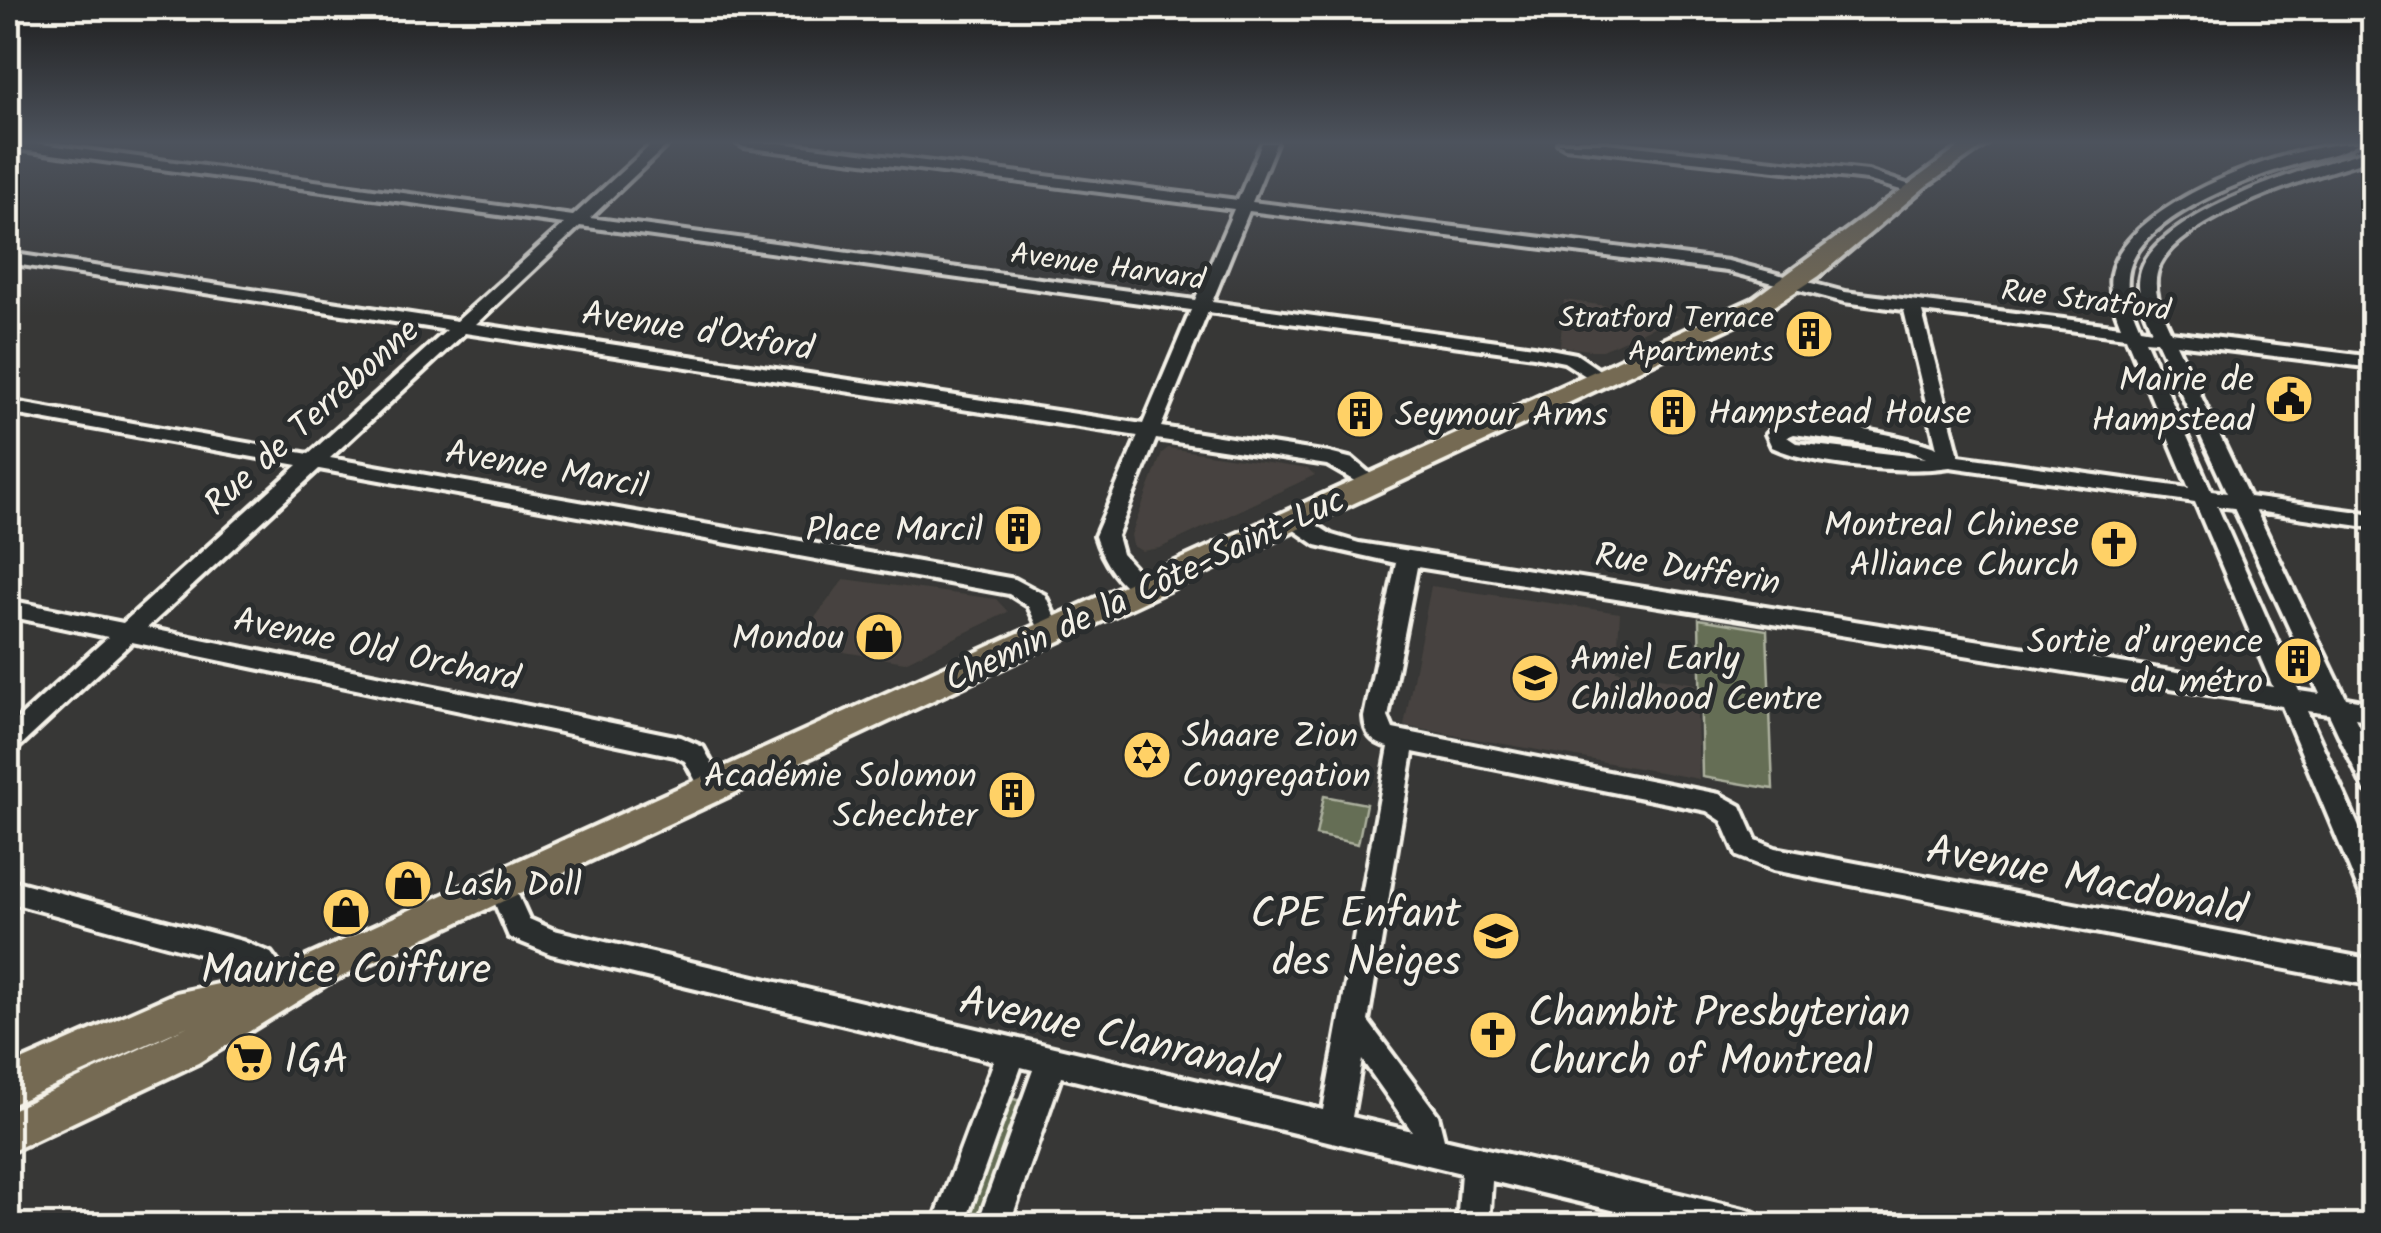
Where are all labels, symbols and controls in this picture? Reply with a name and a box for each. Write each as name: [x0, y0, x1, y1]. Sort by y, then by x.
street label: Avenue Harvard: [1007, 231, 1209, 306]
street label: Rue Stratford: [1998, 268, 2174, 336]
street label: Avenue d'Oxford: [578, 287, 819, 379]
place label: Stratford Terrace Apartments: [1559, 295, 1774, 377]
street label: Rue de Terrebonne: [192, 305, 434, 531]
building icon: Stratford Terrace Apartments: [1783, 308, 1835, 360]
place label: Mairie de Hampstead: [2091, 354, 2256, 450]
public building icon: Mairie de Hampstead: [2263, 373, 2315, 425]
building icon: Hampstead House: [1647, 386, 1699, 438]
place label: Hampstead House: [1708, 387, 1972, 443]
building icon: Seymour Arms: [1334, 388, 1386, 440]
place label: Seymour Arms: [1395, 389, 1608, 445]
street label: Avenue Marcil: [441, 426, 652, 516]
street label: Chemin de la Côte-Saint-Luc: [936, 474, 1355, 709]
place label: Montreal Chinese Alliance Church: [1824, 499, 2079, 595]
building icon: Place Marcil: [992, 503, 1044, 555]
place label: Place Marcil: [806, 504, 983, 560]
church icon: Montreal Chinese Alliance Church: [2088, 518, 2140, 570]
street label: Rue Dufferin: [1591, 529, 1784, 613]
street label: Avenue Old Orchard: [228, 593, 526, 709]
shop icon: Mondou: [853, 611, 905, 663]
place label: Mondou: [732, 612, 844, 668]
place label: Sortie d’urgence du métro: [2027, 616, 2263, 712]
place label: Amiel Early Childhood Centre: [1570, 633, 1823, 729]
building icon: Sortie d’urgence du métro: [2272, 635, 2324, 687]
school or university icon: Amiel Early Childhood Centre: [1509, 652, 1561, 704]
place label: Shaare Zion Congregation: [1182, 710, 1371, 806]
synagogue icon: Shaare Zion Congregation: [1121, 729, 1173, 781]
place label: Académie Solomon Schechter: [704, 750, 979, 846]
building icon: Académie Solomon Schechter: [986, 769, 1038, 821]
street label: Avenue Macdonald: [1920, 818, 2253, 946]
shop icon: Lash Doll: [382, 858, 434, 910]
place label: Lash Doll: [443, 859, 582, 915]
place label: CPE Enfant des Neiges: [1251, 882, 1462, 997]
shop icon: Maurice Coiffure: [320, 886, 372, 938]
school or university icon: CPE Enfant des Neiges: [1470, 910, 1522, 962]
place label: Maurice Coiffure: [201, 938, 491, 1005]
street label: Avenue Clanranald: [952, 968, 1285, 1107]
place label: Chambit Presbyterian Church of Montreal: [1528, 981, 1910, 1096]
church icon: Chambit Presbyterian Church of Montreal: [1467, 1009, 1519, 1061]
place label: IGA: [284, 1028, 348, 1095]
supermarket icon: IGA: [223, 1032, 275, 1084]

